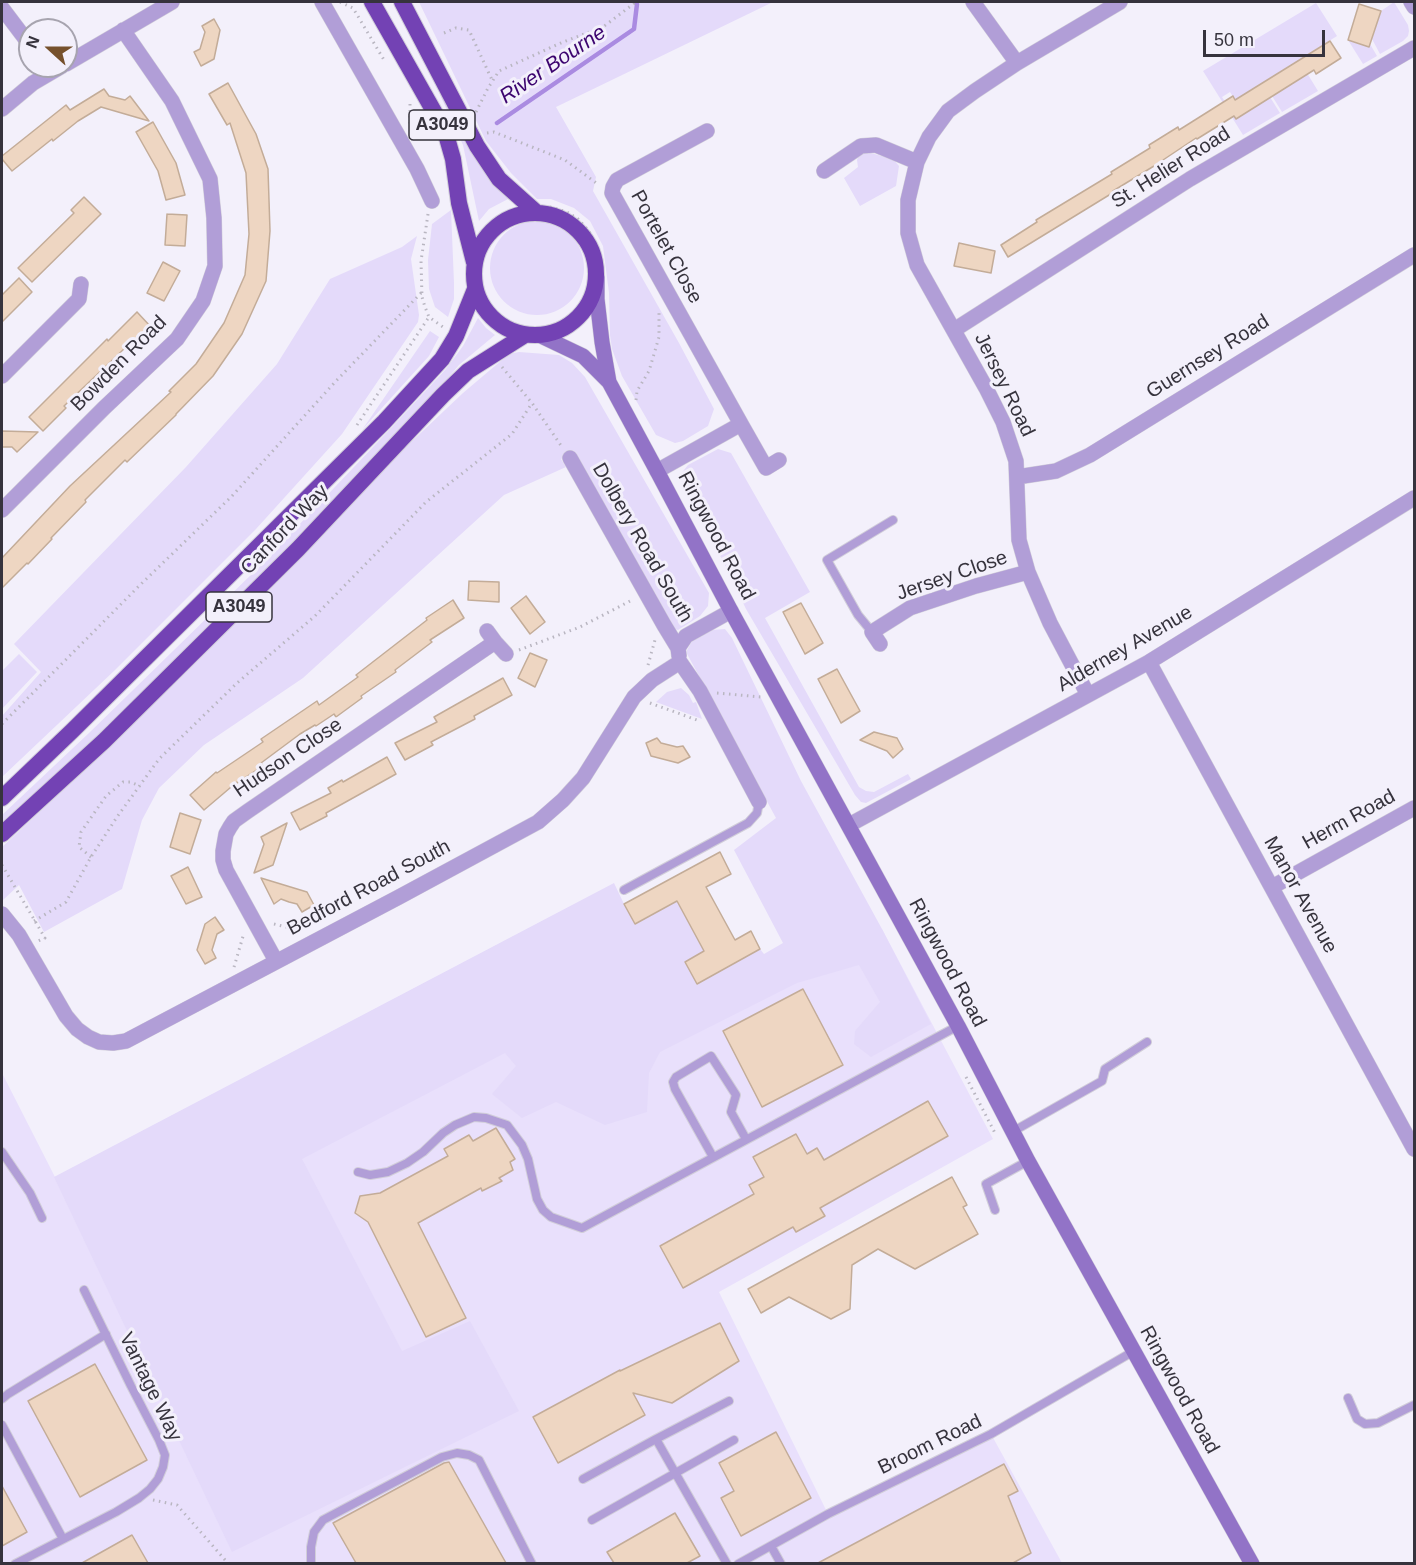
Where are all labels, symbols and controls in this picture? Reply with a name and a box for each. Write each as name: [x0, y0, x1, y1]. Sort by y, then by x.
north arrow: [18, 18, 78, 78]
scale bar: [1206, 18, 1328, 56]
water label: River Bourne: [495, 20, 611, 110]
text: 50 m: [1214, 30, 1254, 50]
text: N: [23, 34, 43, 51]
road number: A3049: [409, 110, 475, 140]
street label: St. Helier Road: [1107, 122, 1235, 214]
street label: Portelet Close: [625, 186, 707, 308]
street label: Guernsey Road: [1142, 310, 1274, 404]
street label: Bowden Road: [66, 311, 172, 417]
street label: Jersey Road: [969, 329, 1039, 441]
street label: Dolbery Road South: [587, 459, 697, 627]
street label: Ringwood Road: [672, 468, 760, 604]
street label: Canford Way: [236, 480, 334, 580]
street label: Jersey Close: [893, 546, 1011, 606]
road number: A3049: [206, 592, 272, 622]
street label: Alderney Avenue: [1053, 601, 1197, 697]
street label: Hudson Close: [229, 713, 347, 803]
street label: Herm Road: [1298, 785, 1400, 855]
street label: Manor Avenue: [1258, 832, 1342, 958]
street label: Bedford Road South: [283, 835, 455, 941]
street label: Ringwood Road: [903, 895, 991, 1031]
street label: Ringwood Road: [1134, 1322, 1224, 1458]
street label: Vantage Way: [113, 1329, 187, 1445]
street label: Broom Road: [874, 1410, 986, 1480]

